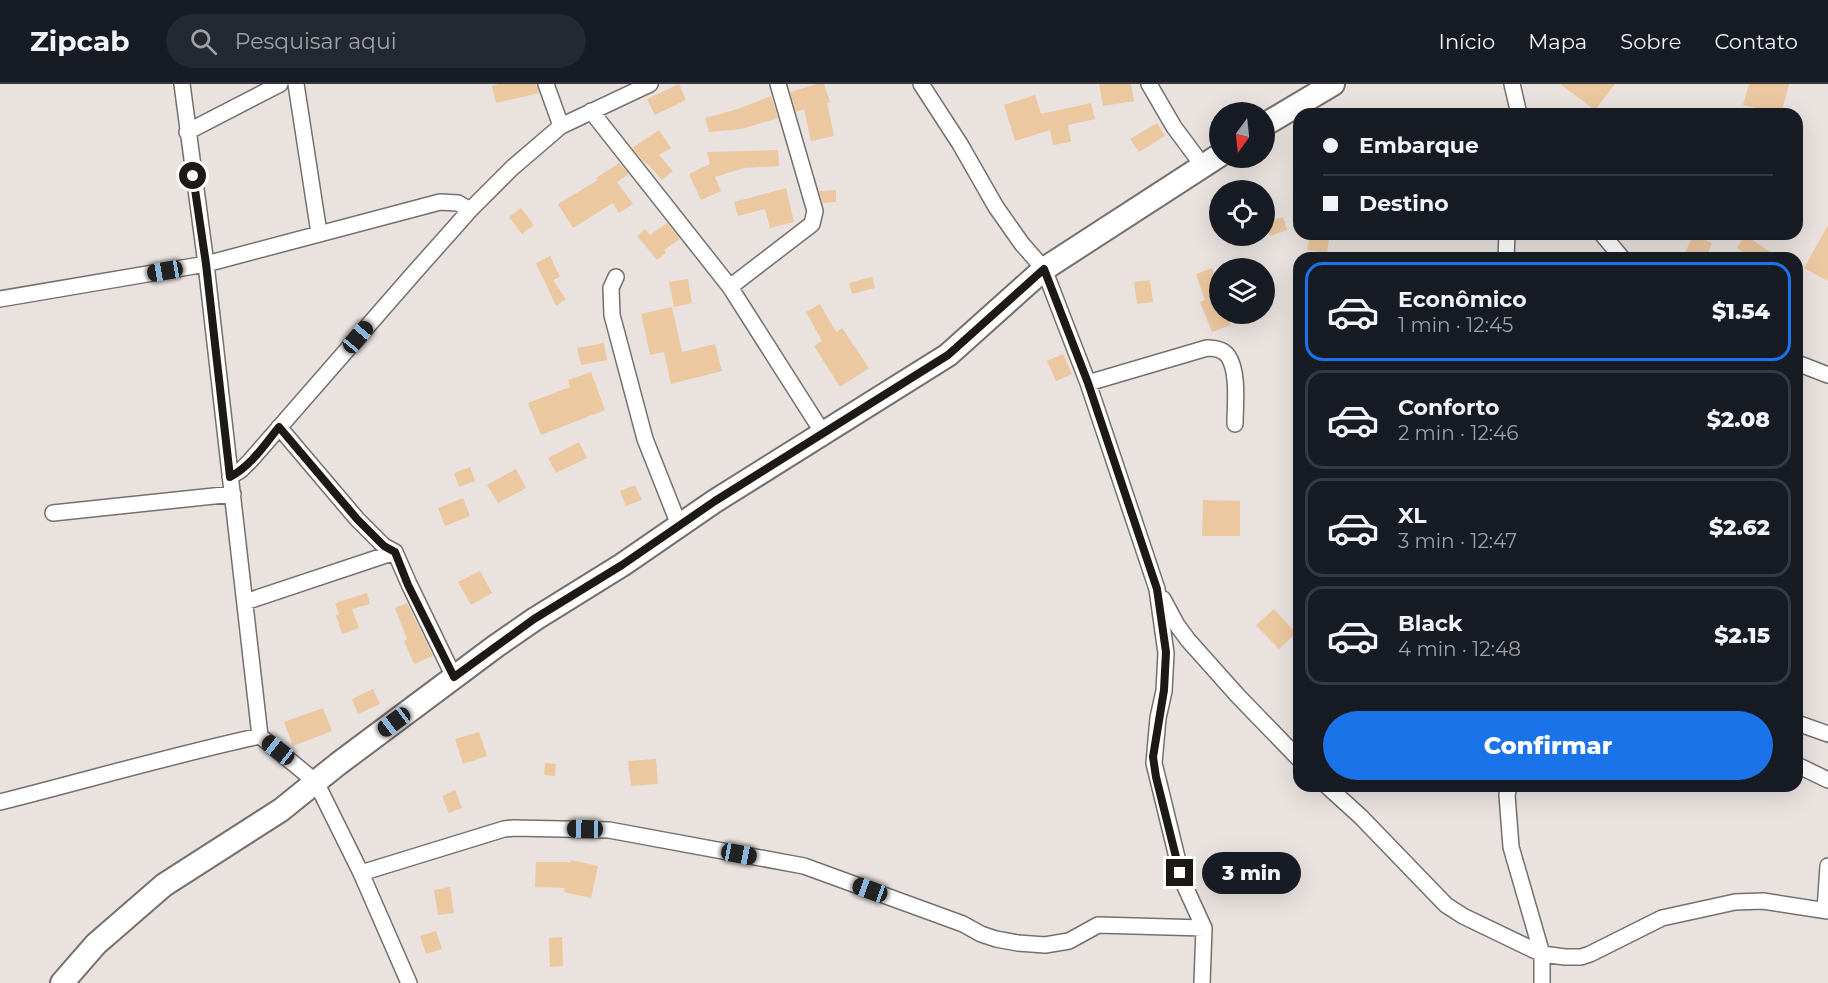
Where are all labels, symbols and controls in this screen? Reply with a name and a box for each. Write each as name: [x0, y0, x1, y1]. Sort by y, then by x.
search box: [166, 14, 586, 68]
text: Zipcab: [30, 24, 130, 58]
icon: search: [187, 25, 220, 58]
text: Pesquisar aqui: [235, 28, 397, 55]
text: Início: [1439, 29, 1495, 54]
text: Mapa: [1528, 29, 1587, 54]
text: Sobre: [1620, 29, 1681, 54]
text: Contato: [1714, 29, 1798, 54]
north arrow: [1209, 102, 1275, 168]
map controls: [1209, 102, 1275, 324]
text: Embarque: [1359, 132, 1479, 159]
route start: [179, 162, 206, 189]
button: locate: [1209, 180, 1275, 246]
text: Destino: [1359, 190, 1449, 217]
button: layers: [1209, 258, 1275, 324]
car: [146, 259, 184, 283]
icon: car: [1326, 285, 1380, 339]
text: Econômico: [1398, 286, 1527, 313]
text: $1.54: [1712, 298, 1770, 325]
text: 1 min · 12:45: [1398, 313, 1513, 337]
car: [340, 317, 376, 357]
icon: car: [1326, 393, 1380, 447]
text: Conforto: [1398, 394, 1499, 421]
text: $2.08: [1707, 406, 1770, 433]
text: 2 min · 12:46: [1398, 421, 1518, 445]
icon: car: [1326, 501, 1380, 555]
text: XL: [1398, 502, 1427, 529]
text: $2.62: [1709, 514, 1770, 541]
text: 3 min · 12:47: [1398, 529, 1517, 553]
icon: car: [1326, 609, 1380, 663]
text: Black: [1398, 610, 1462, 637]
text: $2.15: [1714, 622, 1770, 649]
text: 4 min · 12:48: [1398, 637, 1521, 661]
car: [374, 704, 414, 740]
button: Confirmar: [1323, 711, 1773, 780]
car: [258, 732, 298, 768]
car: [567, 820, 603, 838]
car: [720, 842, 758, 866]
callout: 3 min: [1201, 852, 1300, 894]
route end: [1166, 859, 1193, 886]
text: 3 min: [1222, 861, 1281, 885]
car: [850, 875, 890, 905]

